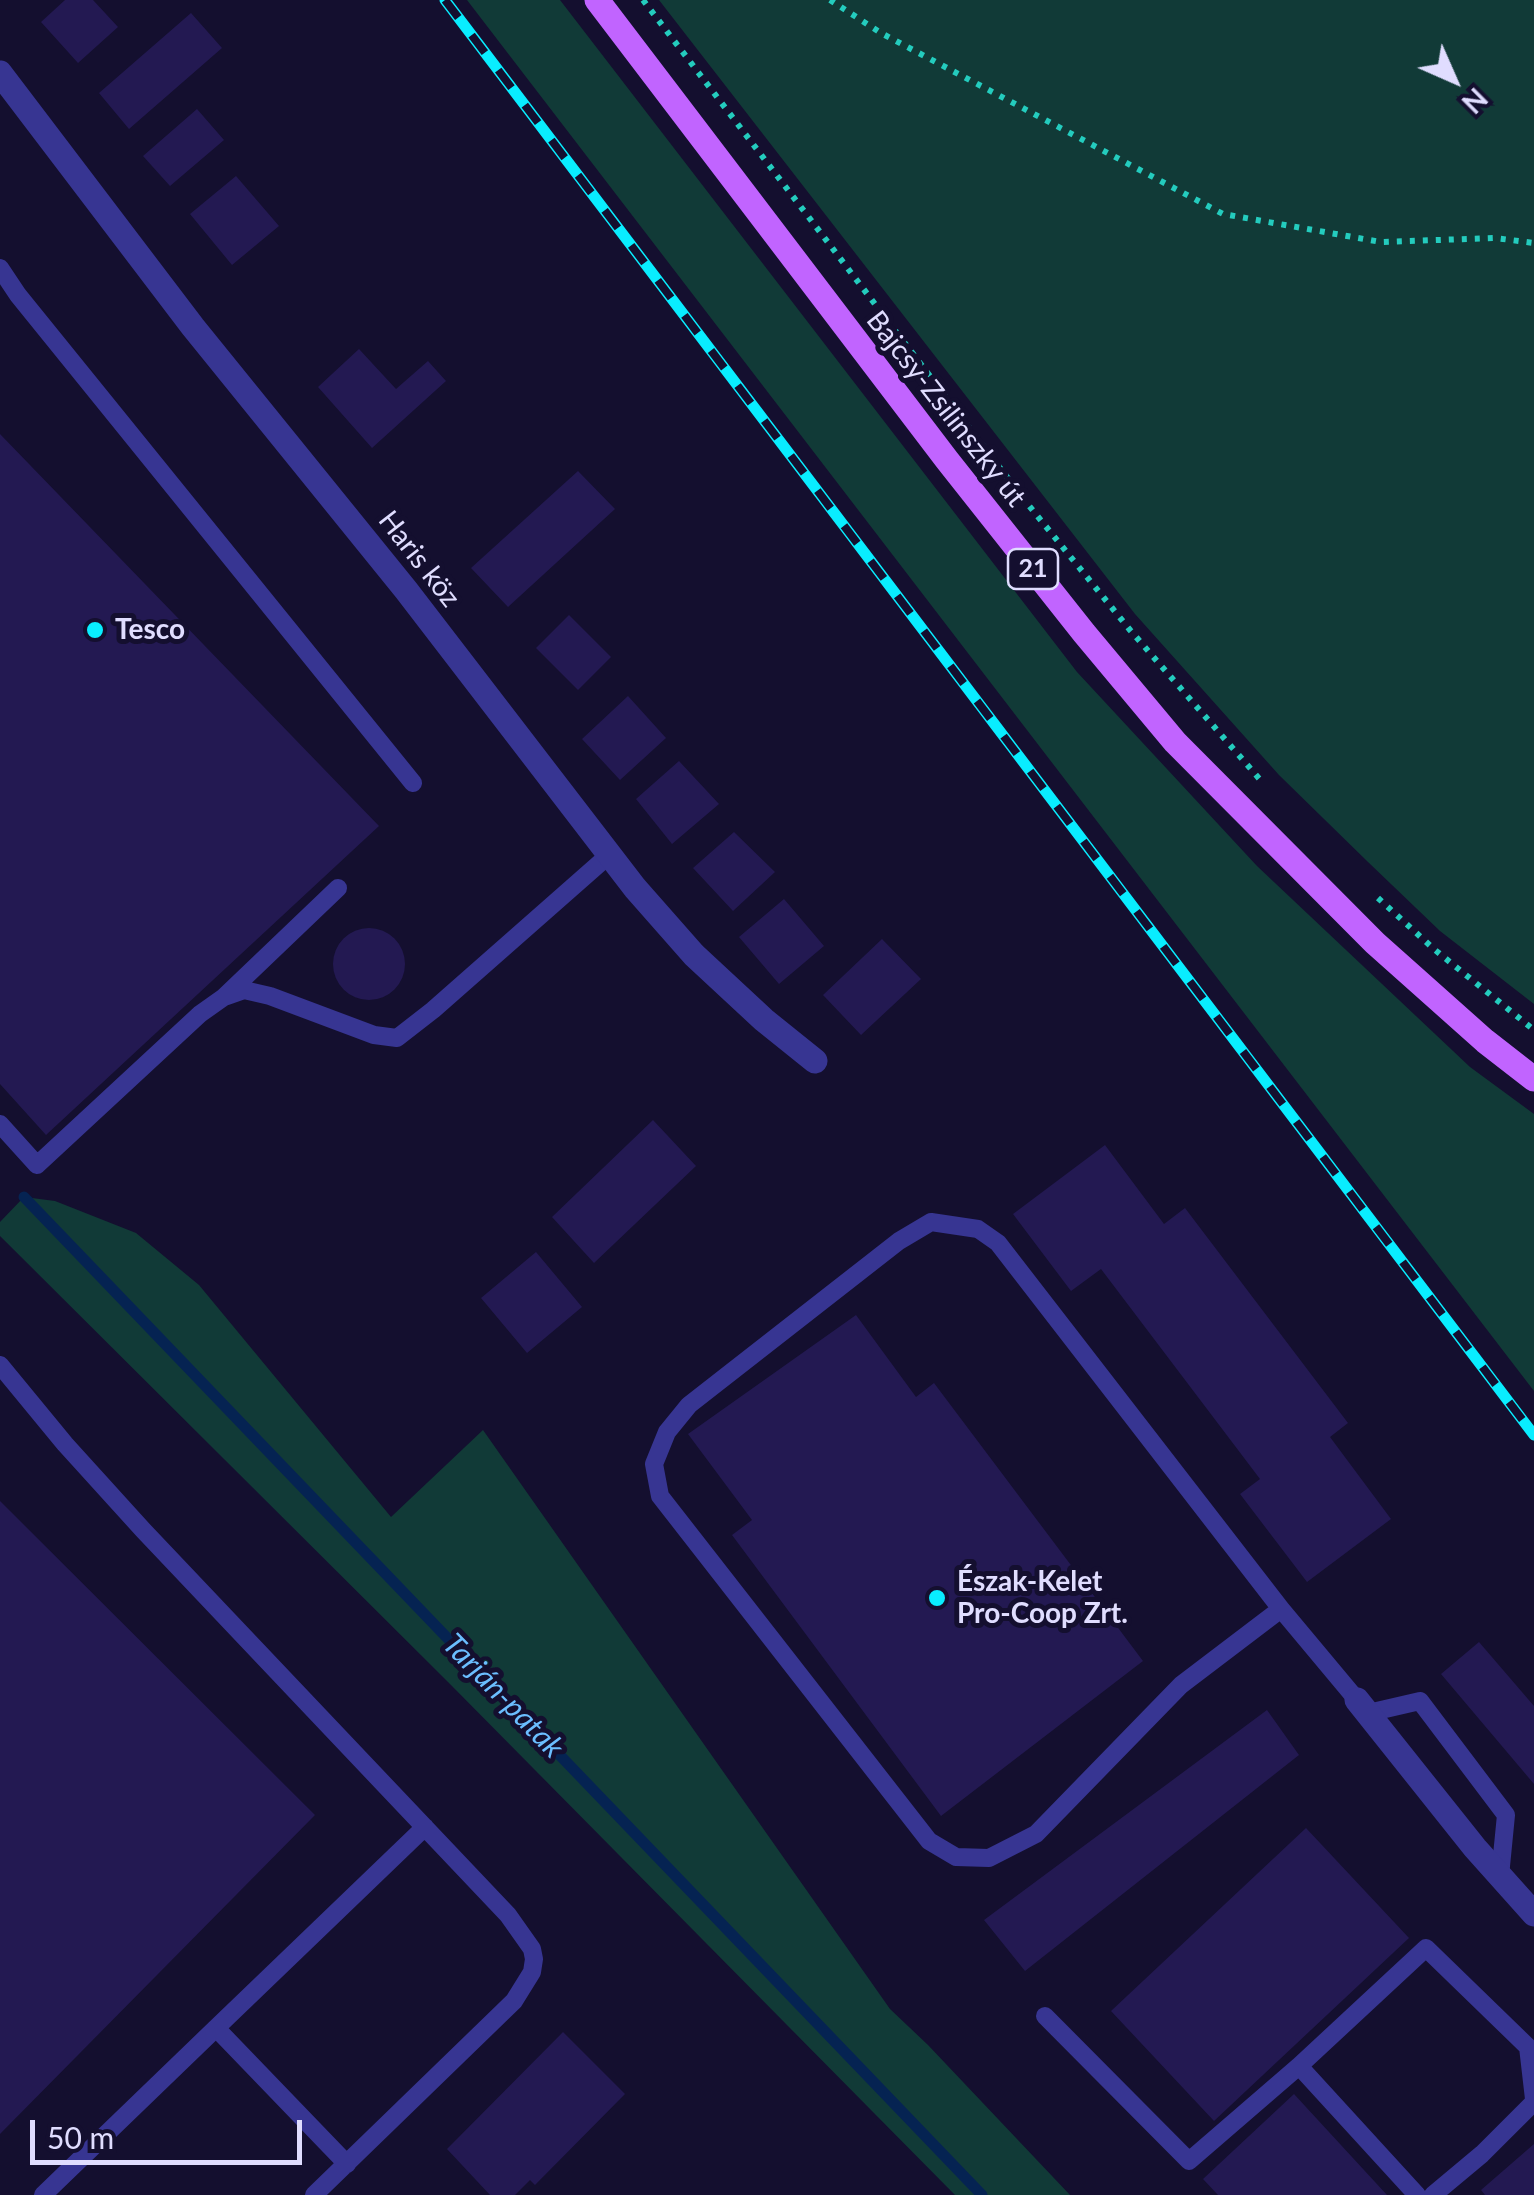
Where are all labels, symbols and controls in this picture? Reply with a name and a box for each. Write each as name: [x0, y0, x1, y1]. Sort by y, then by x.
north arrow: [1404, 30, 1504, 130]
text: N: [1456, 82, 1495, 121]
street label: Bajcsy-Zsilinszky út: [859, 304, 1033, 514]
street label: Haris köz: [371, 504, 467, 614]
road number: 21: [1008, 549, 1058, 589]
place label: Tesco: [115, 613, 185, 647]
marker: Tesco: [84, 619, 106, 641]
place label: Észak-Kelet Pro-Coop Zrt.: [957, 1565, 1128, 1631]
marker: Észak-Kelet Pro-Coop Zrt.: [926, 1587, 948, 1609]
water label: Tarján-patak: [435, 1627, 571, 1765]
scale bar: [35, 2100, 308, 2162]
text: 50 m: [47, 2119, 114, 2155]

